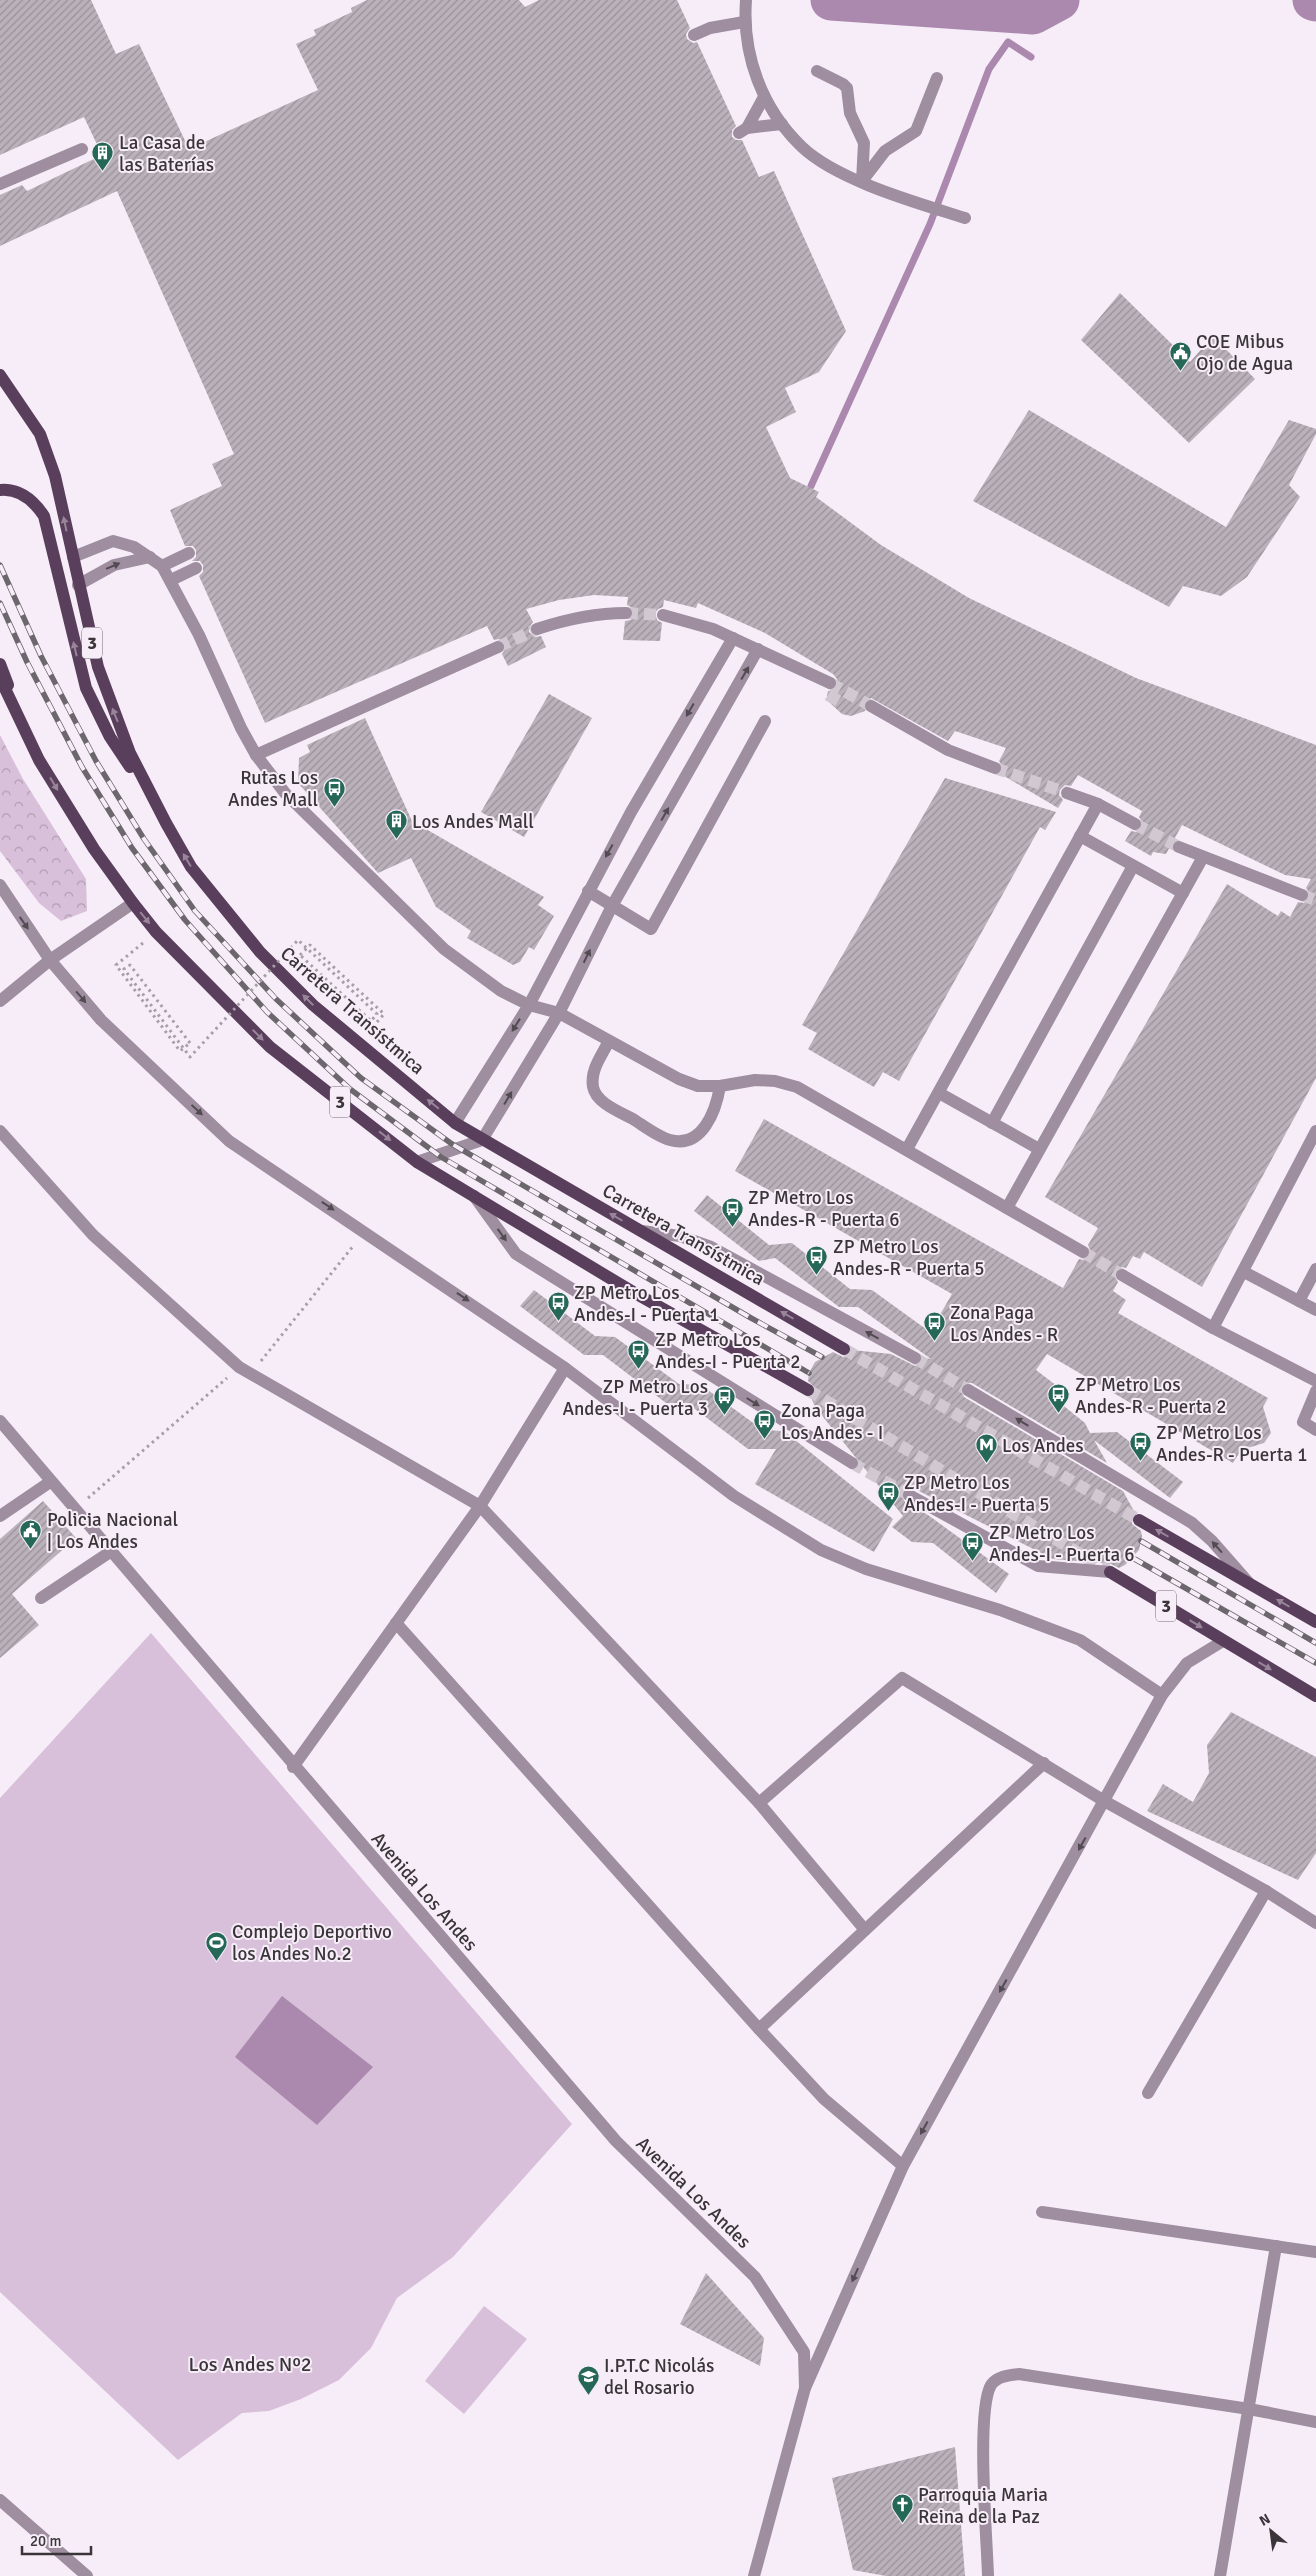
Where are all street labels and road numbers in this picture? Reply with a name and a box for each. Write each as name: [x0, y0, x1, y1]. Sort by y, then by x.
road number: 3: [82, 628, 102, 658]
street label: Carretera Transístmica: [275, 942, 429, 1080]
road number: 3: [330, 1086, 350, 1118]
street label: Carretera Transístmica: [598, 1179, 769, 1291]
road number: 3: [1156, 1590, 1176, 1622]
street label: Avenida Los Andes: [366, 1827, 483, 1956]
street label: Avenida Los Andes: [631, 2132, 756, 2254]

